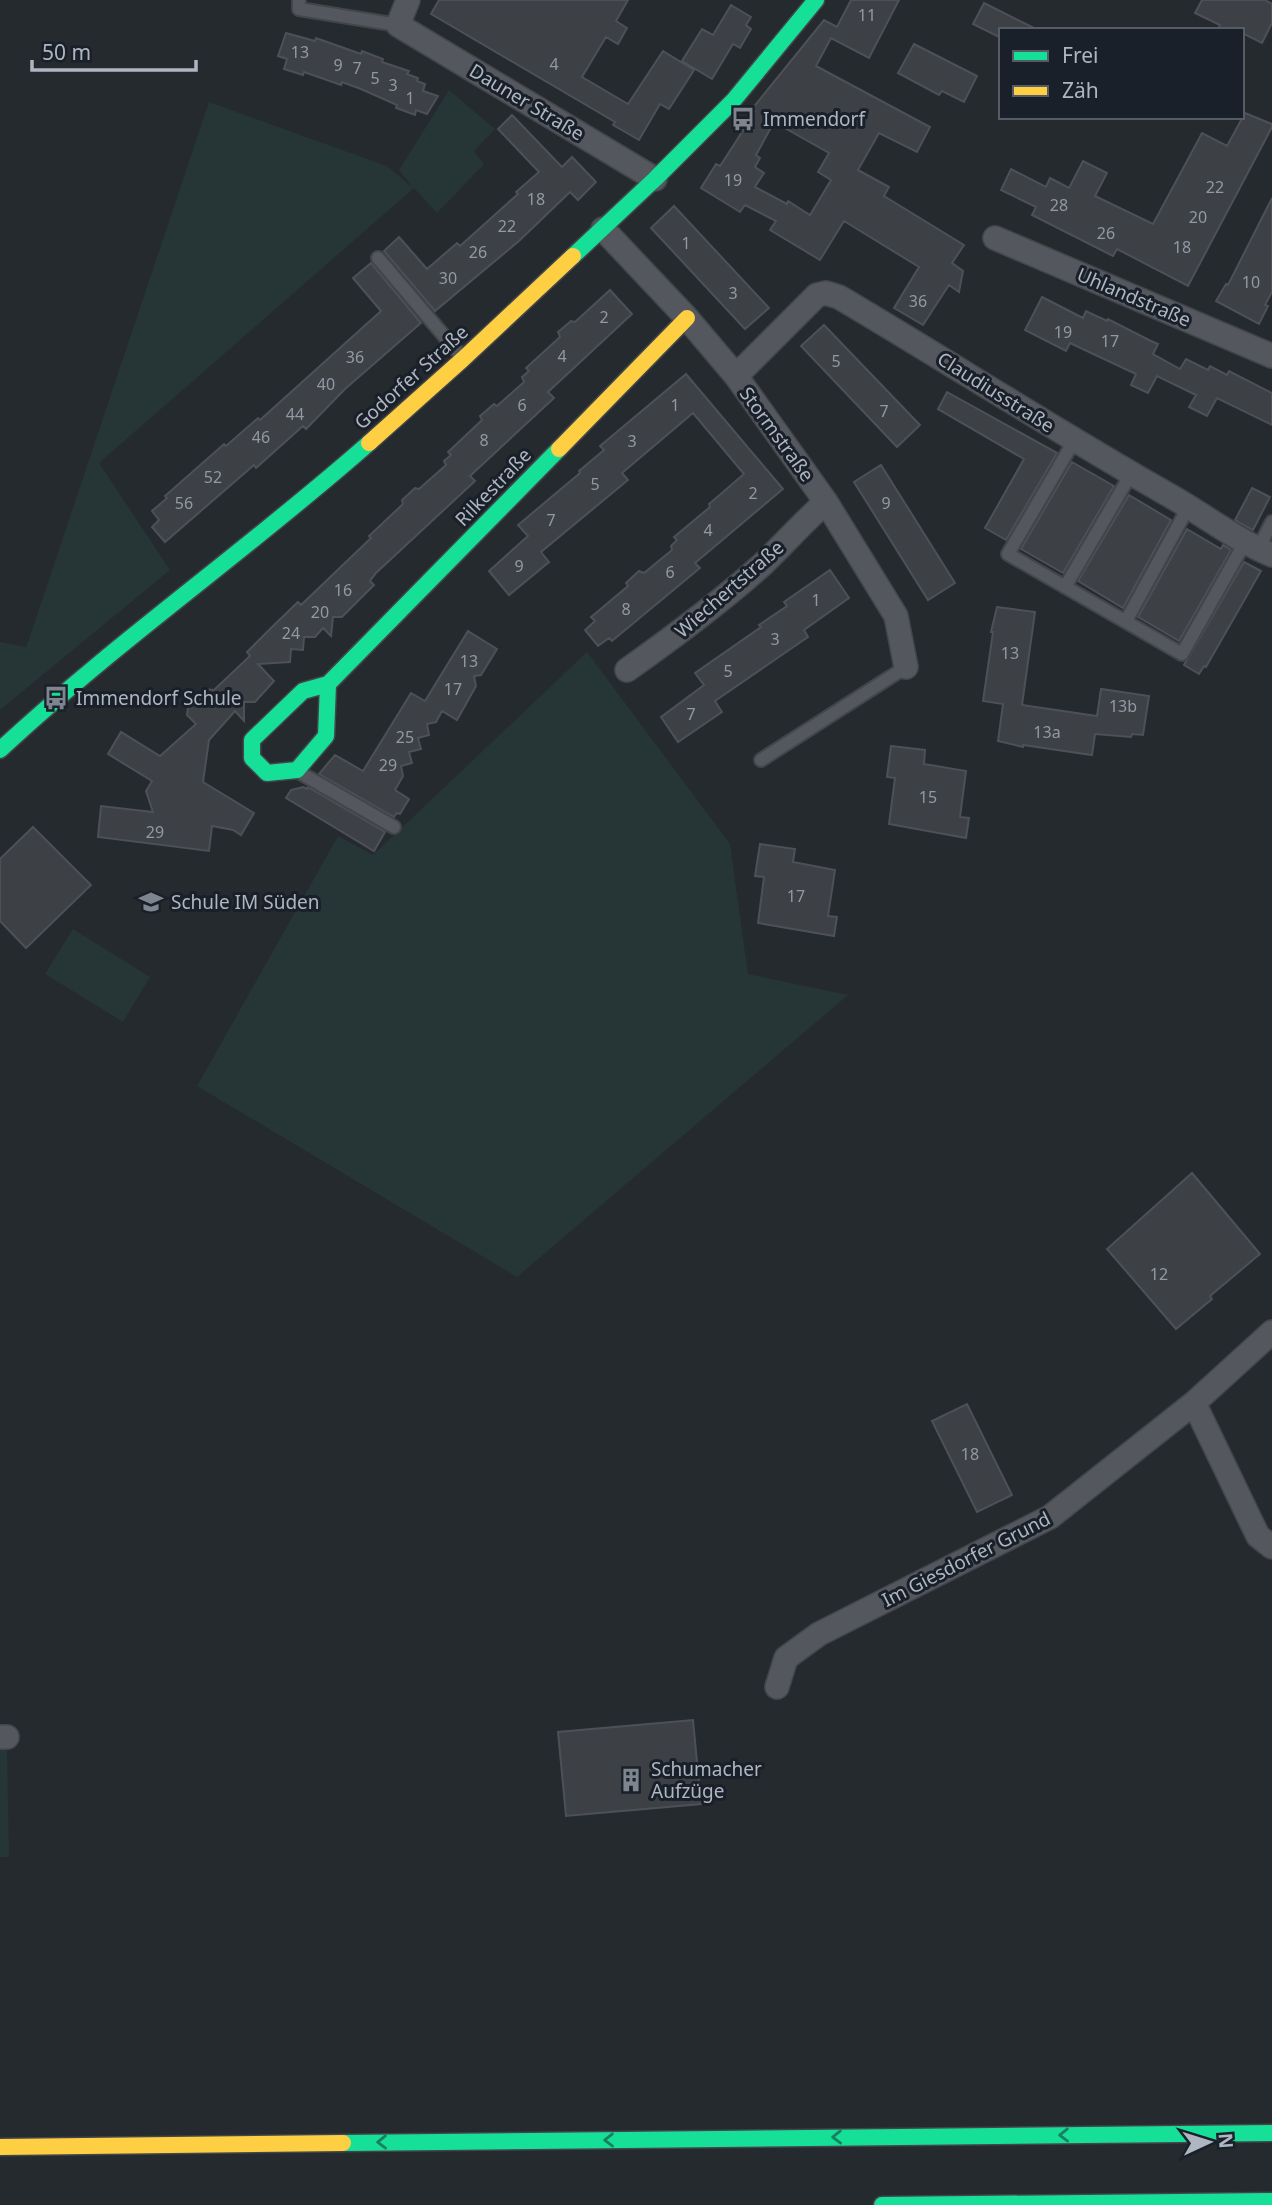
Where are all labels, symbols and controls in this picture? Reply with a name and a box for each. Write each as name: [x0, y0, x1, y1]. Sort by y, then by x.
house number: 11: [858, 4, 876, 26]
scale bar: [32, 28, 196, 72]
legend: [999, 28, 1244, 119]
text: 50 m: [42, 38, 91, 66]
house number: 13: [291, 41, 309, 63]
text: Frei: [1062, 41, 1098, 69]
house number: 4: [549, 53, 559, 75]
house number: 9: [333, 54, 343, 76]
house number: 7: [352, 57, 362, 79]
street label: Dauner Straße: [465, 57, 589, 147]
house number: 5: [370, 67, 380, 89]
house number: 3: [388, 74, 398, 96]
text: Zäh: [1062, 76, 1099, 104]
house number: 1: [405, 87, 415, 109]
bus stop icon: Immendorf: [729, 105, 757, 133]
place label: Immendorf: [763, 106, 866, 132]
house number: 19: [724, 169, 742, 191]
house number: 22: [1206, 176, 1224, 198]
house number: 18: [527, 188, 545, 210]
house number: 28: [1050, 194, 1068, 216]
house number: 20: [1189, 206, 1207, 228]
house number: 22: [498, 215, 516, 237]
house number: 26: [1097, 222, 1115, 244]
house number: 1: [681, 232, 691, 254]
house number: 18: [1173, 236, 1191, 258]
house number: 26: [469, 241, 487, 263]
street label: Uhlandstraße: [1073, 261, 1195, 333]
house number: 30: [439, 267, 457, 289]
house number: 10: [1242, 271, 1260, 293]
house number: 3: [728, 282, 738, 304]
house number: 36: [909, 290, 927, 312]
house number: 2: [599, 306, 609, 328]
street label: Godorfer Straße: [349, 319, 473, 435]
house number: 19: [1054, 321, 1072, 343]
house number: 17: [1101, 330, 1119, 352]
house number: 4: [557, 345, 567, 367]
house number: 36: [346, 346, 364, 368]
street label: Claudiusstraße: [932, 346, 1060, 438]
house number: 5: [831, 350, 841, 372]
house number: 40: [317, 373, 335, 395]
street label: Stormstraße: [734, 381, 820, 487]
house number: 6: [517, 394, 527, 416]
house number: 1: [670, 394, 680, 416]
house number: 7: [879, 400, 889, 422]
house number: 44: [286, 403, 304, 425]
house number: 46: [252, 426, 270, 448]
house number: 8: [479, 429, 489, 451]
house number: 3: [627, 430, 637, 452]
street label: Rilkestraße: [449, 442, 537, 532]
house number: 52: [204, 466, 222, 488]
house number: 5: [590, 473, 600, 495]
house number: 2: [748, 482, 758, 504]
house number: 56: [175, 492, 193, 514]
house number: 9: [881, 492, 891, 514]
house number: 7: [546, 509, 556, 531]
house number: 4: [703, 519, 713, 541]
street label: Wiechertstraße: [669, 534, 789, 644]
house number: 9: [514, 555, 524, 577]
house number: 6: [665, 561, 675, 583]
house number: 16: [334, 579, 352, 601]
house number: 1: [811, 589, 821, 611]
house number: 8: [621, 598, 631, 620]
house number: 20: [311, 601, 329, 623]
house number: 24: [282, 622, 300, 644]
house number: 3: [770, 628, 780, 650]
house number: 13: [1001, 642, 1019, 664]
house number: 13: [460, 650, 478, 672]
house number: 5: [723, 660, 733, 682]
house number: 17: [444, 678, 462, 700]
bus stop icon: Immendorf Schule: [42, 684, 70, 712]
place label: Immendorf Schule: [76, 685, 242, 711]
house number: 13b: [1109, 695, 1137, 717]
house number: 7: [686, 703, 696, 725]
house number: 13a: [1033, 721, 1061, 743]
house number: 25: [396, 726, 414, 748]
house number: 29: [379, 754, 397, 776]
house number: 15: [919, 786, 937, 808]
house number: 29: [146, 821, 164, 843]
house number: 17: [787, 885, 805, 907]
school or university icon: Schule IM Süden: [137, 888, 165, 916]
place label: Schule IM Süden: [171, 889, 320, 915]
house number: 12: [1150, 1263, 1168, 1285]
house number: 18: [961, 1443, 979, 1465]
street label: Im Giesdorfer Grund: [877, 1505, 1055, 1613]
place label: Schumacher Aufzüge: [651, 1756, 762, 1804]
building icon: Schumacher Aufzüge: [617, 1766, 645, 1794]
north arrow: [1174, 2107, 1244, 2177]
one-way arrow: [1058, 2127, 1069, 2143]
one-way arrow: [831, 2130, 842, 2145]
one-way arrow: [603, 2132, 614, 2148]
text: N: [1212, 2132, 1239, 2149]
one-way arrow: [376, 2135, 387, 2150]

